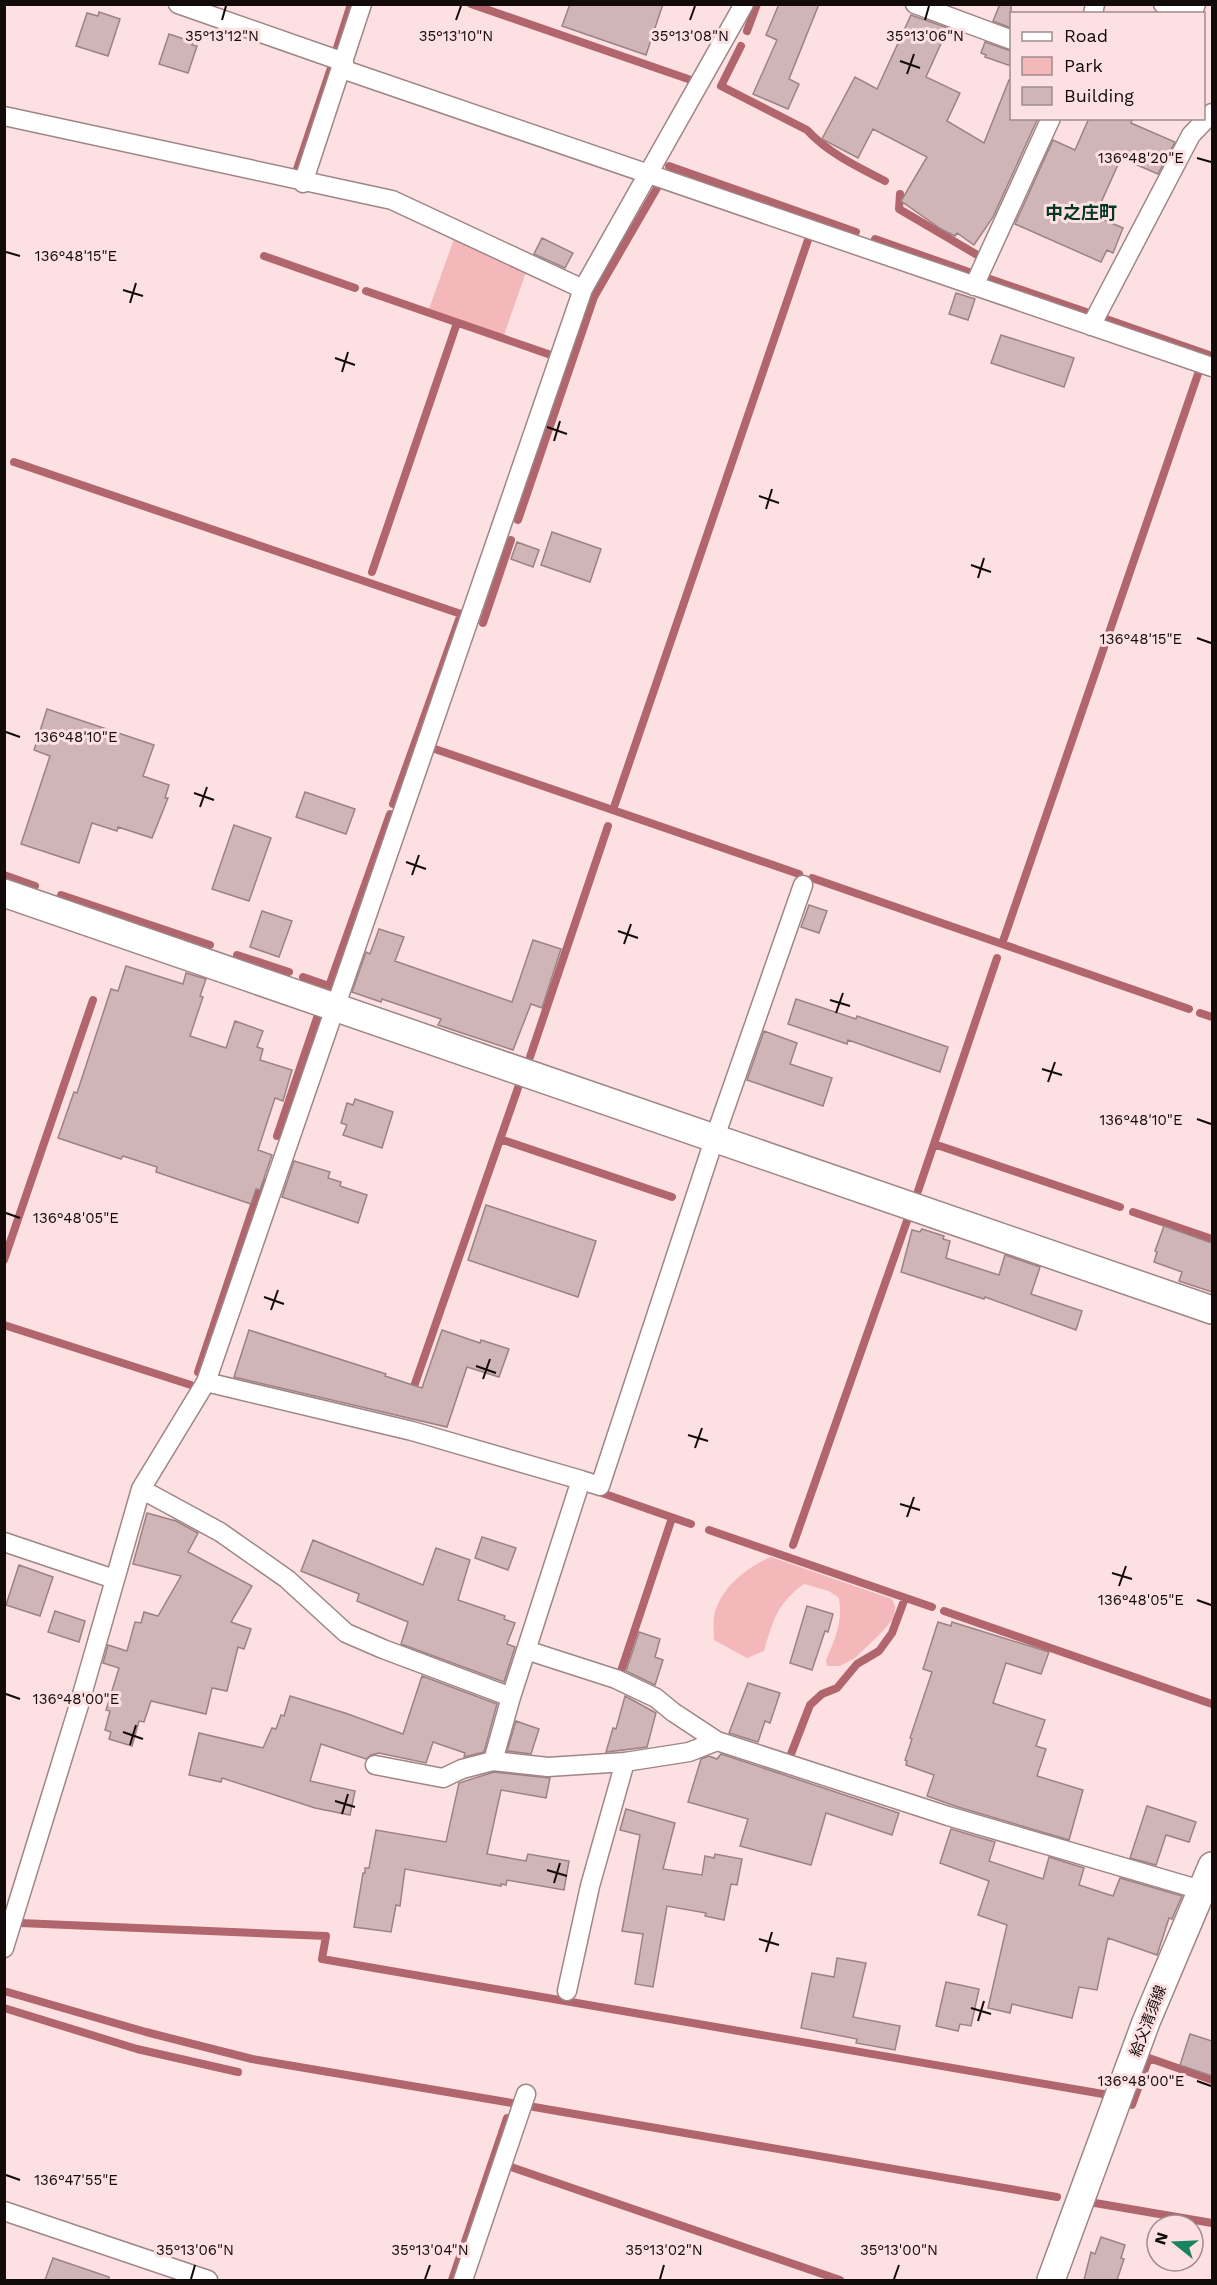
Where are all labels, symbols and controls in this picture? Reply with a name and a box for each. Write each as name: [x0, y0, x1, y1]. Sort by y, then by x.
legend: [1010, 12, 1205, 120]
text: Road: [1064, 25, 1108, 46]
text: 35°13'12"N: [185, 27, 259, 45]
text: 35°13'10"N: [419, 27, 493, 45]
text: 35°13'08"N: [651, 27, 729, 45]
text: 35°13'06"N: [886, 27, 964, 45]
text: Park: [1064, 55, 1103, 76]
text: Building: [1064, 85, 1134, 106]
text: 136°48'20"E: [1098, 149, 1184, 167]
district label: 中之庄町: [1045, 202, 1117, 223]
text: 136°48'15"E: [35, 247, 117, 265]
text: 136°48'15"E: [1100, 630, 1182, 648]
text: 136°48'10"E: [35, 728, 117, 746]
text: 136°48'10"E: [1100, 1111, 1182, 1129]
text: 136°48'05"E: [33, 1209, 119, 1227]
text: 136°48'05"E: [1098, 1591, 1184, 1609]
text: 136°48'00"E: [33, 1690, 119, 1708]
street label: 給父清須線: [1126, 1983, 1170, 2059]
text: 136°48'00"E: [1098, 2072, 1184, 2090]
text: 136°47'55"E: [34, 2171, 118, 2189]
north arrow: [1145, 2213, 1205, 2273]
text: N: [1150, 2230, 1172, 2247]
text: 35°13'06"N: [156, 2241, 234, 2259]
text: 35°13'04"N: [391, 2241, 469, 2259]
text: 35°13'02"N: [625, 2241, 703, 2259]
text: 35°13'00"N: [860, 2241, 938, 2259]

